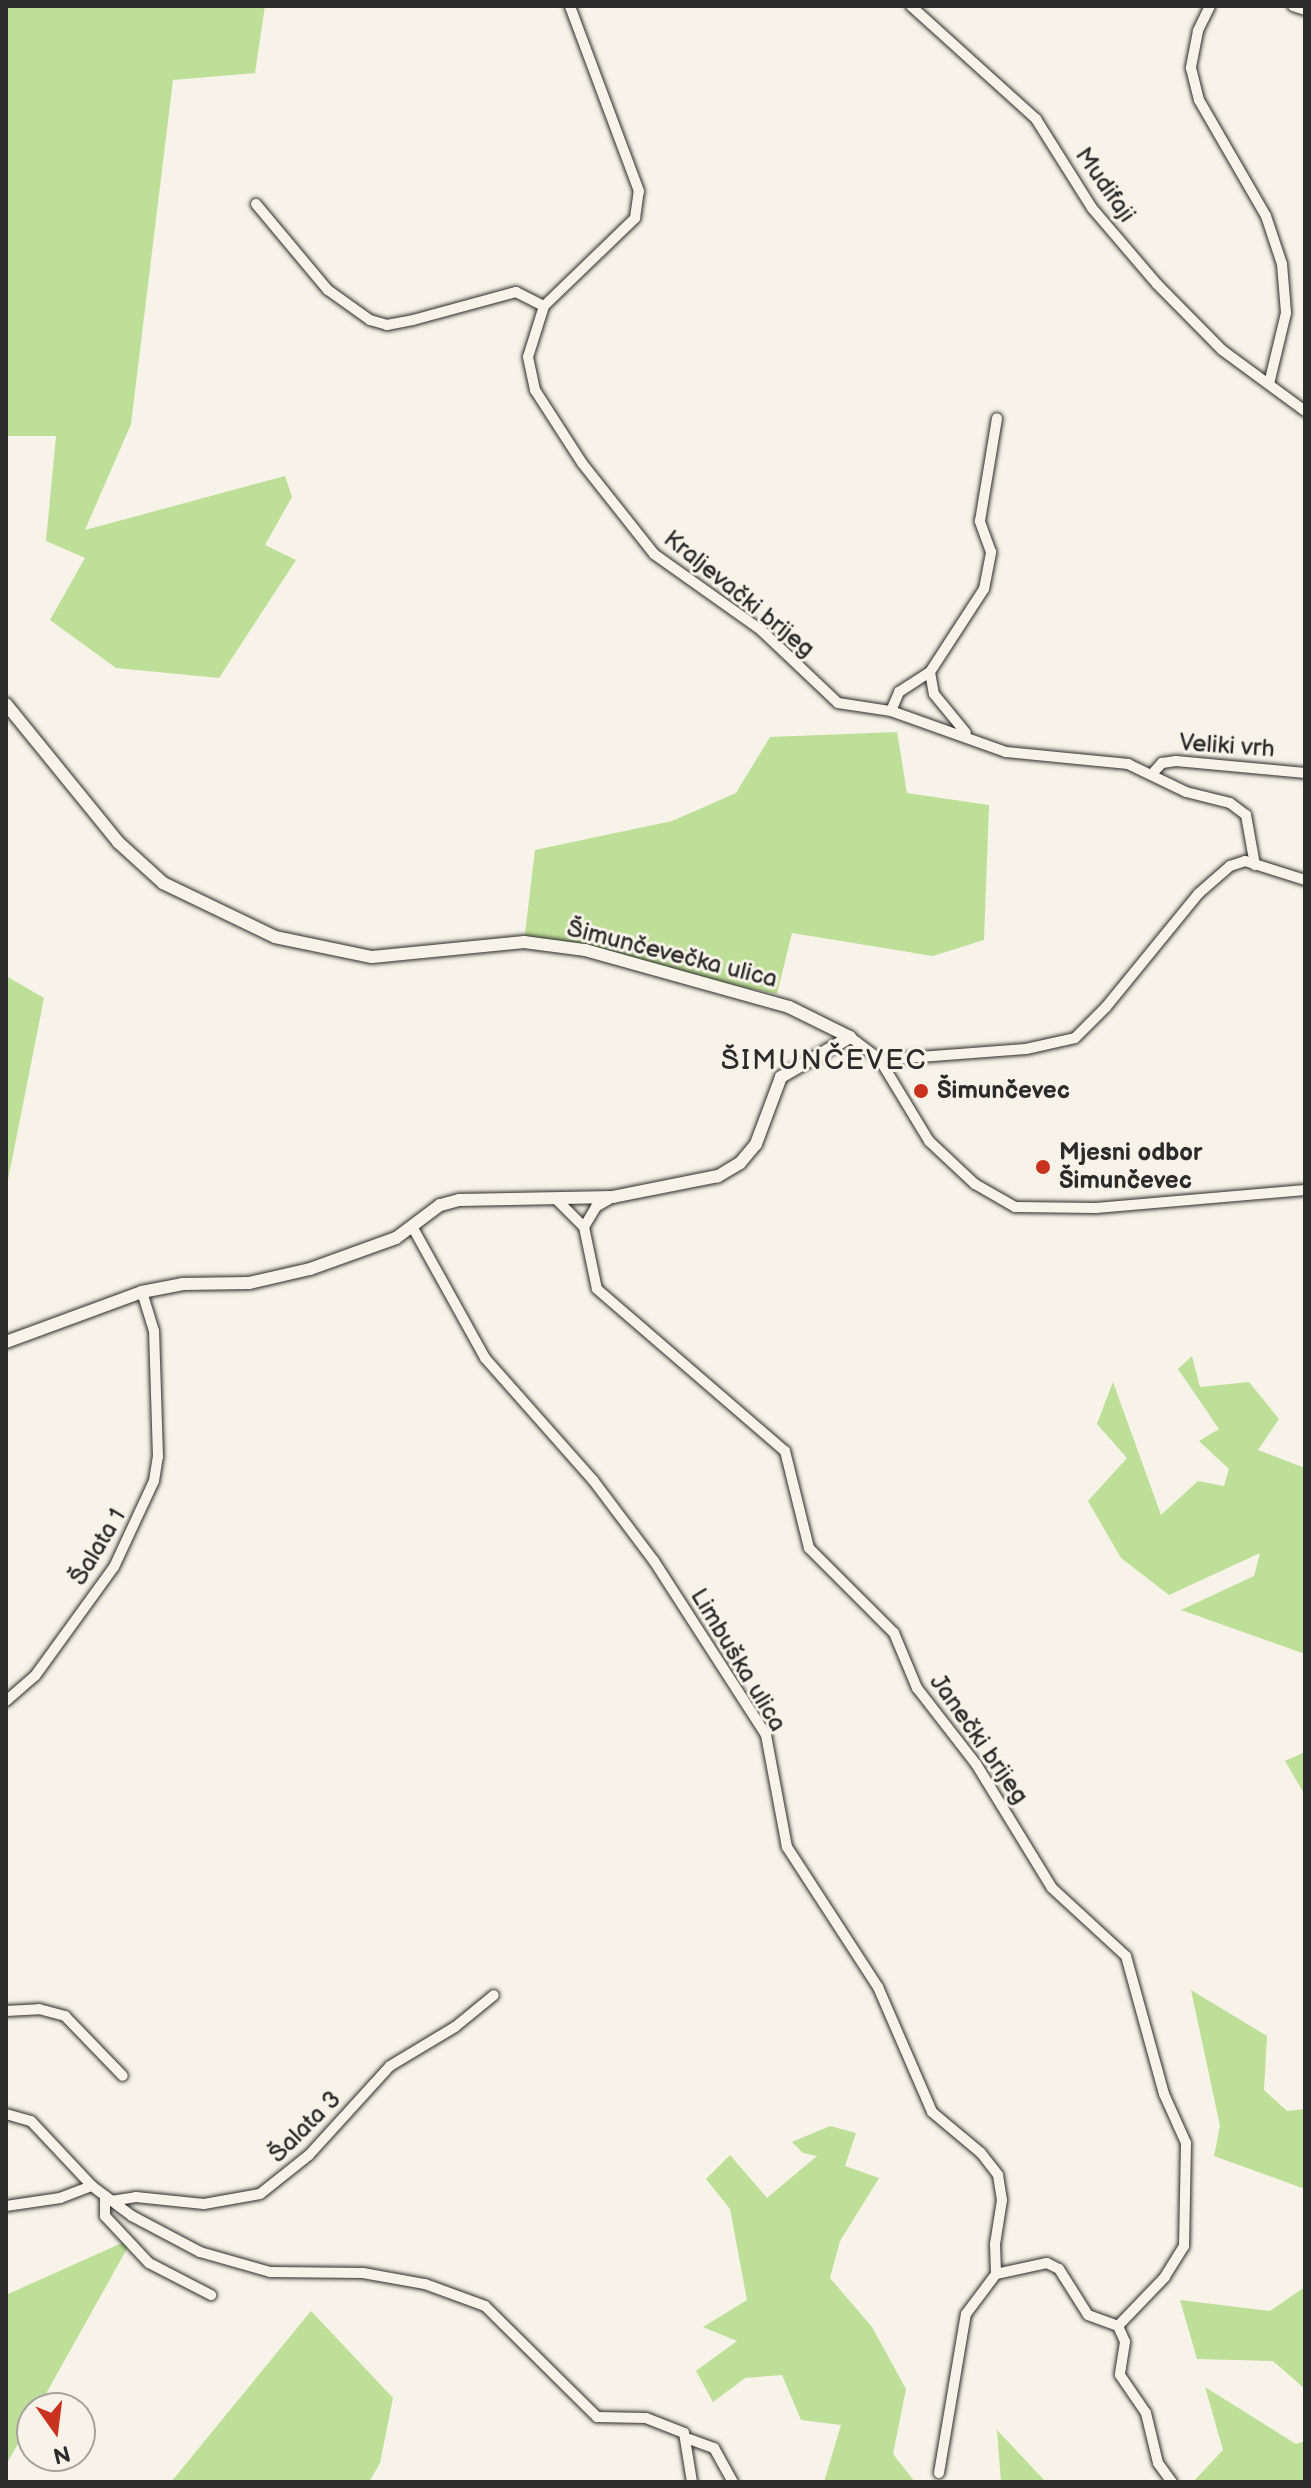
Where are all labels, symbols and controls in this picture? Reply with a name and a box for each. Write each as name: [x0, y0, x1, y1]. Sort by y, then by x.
street label: Mudifaji: [1069, 142, 1141, 228]
street label: Kraljevački brijeg: [658, 524, 820, 664]
street label: Veliki vrh: [1178, 728, 1276, 764]
street label: Šimunčevečka ulica: [564, 914, 780, 994]
district label: ŠIMUNČEVEC: [721, 1044, 927, 1078]
place label: Šimunčevec: [937, 1077, 1070, 1105]
marker: Šimunčevec: [912, 1082, 930, 1100]
place label: Mjesni odbor Šimunčevec: [1059, 1139, 1203, 1195]
marker: Mjesni odbor Šimunčevec: [1034, 1158, 1052, 1176]
street label: Šalata 1: [64, 1503, 132, 1591]
street label: Limbuška ulica: [684, 1583, 792, 1737]
street label: Janečki brijeg: [924, 1669, 1034, 1809]
street label: Šalata 3: [263, 2085, 347, 2169]
north arrow: [16, 2392, 96, 2472]
text: N: [50, 2439, 73, 2469]

